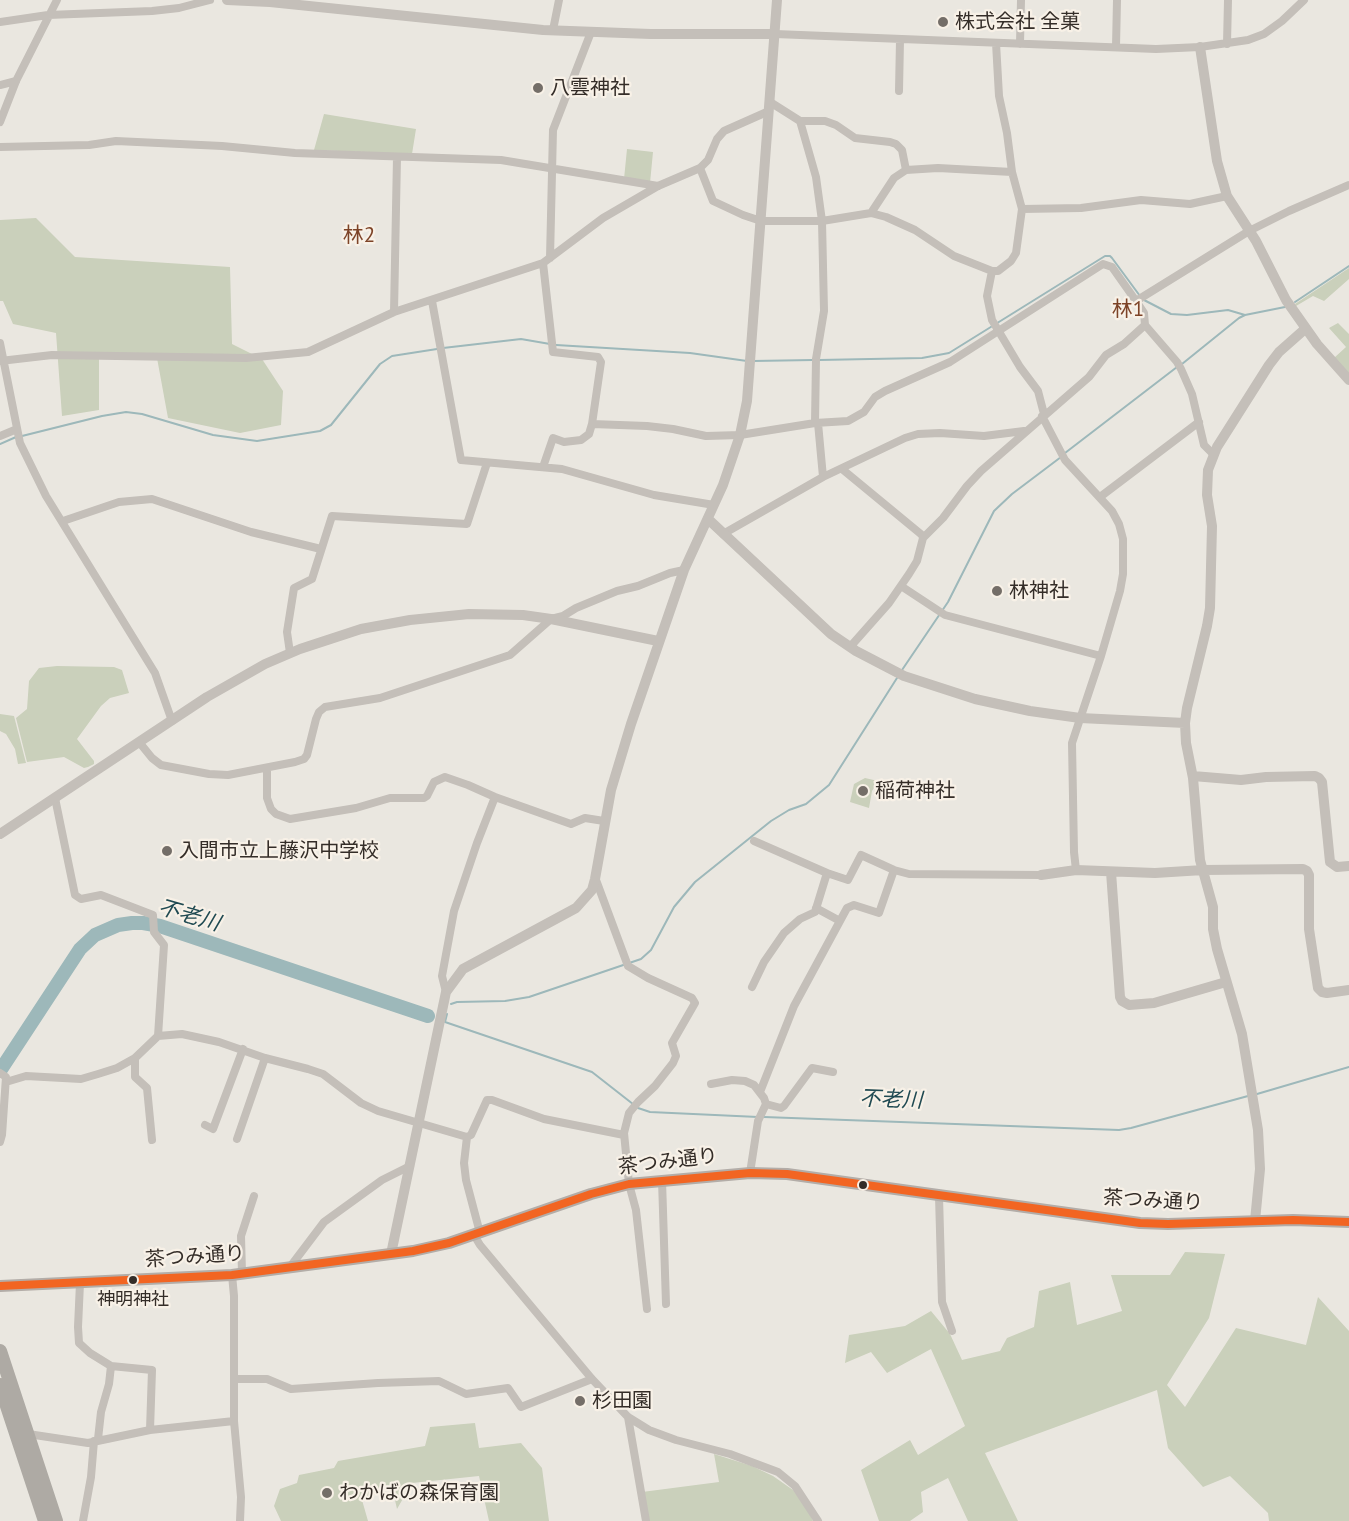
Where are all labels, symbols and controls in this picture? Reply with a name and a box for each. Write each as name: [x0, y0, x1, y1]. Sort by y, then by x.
place label: 株式会社 全菓: [955, 10, 1080, 34]
marker: 株式会社 全菓: [936, 15, 950, 29]
place label: 八雲神社: [550, 76, 630, 100]
marker: 八雲神社: [531, 81, 545, 95]
district label: 林2: [343, 223, 375, 249]
district label: 林1: [1112, 297, 1144, 323]
place label: 林神社: [1009, 579, 1069, 603]
marker: 林神社: [990, 584, 1004, 598]
place label: 稲荷神社: [875, 779, 955, 803]
marker: 稲荷神社: [856, 784, 870, 798]
place label: 入間市立上藤沢中学校: [179, 839, 379, 863]
marker: 入間市立上藤沢中学校: [160, 844, 174, 858]
water label: 不老川: [155, 895, 223, 937]
water label: 不老川: [859, 1086, 923, 1114]
street label: 茶つみ通り: [617, 1144, 719, 1180]
unlabelled marker: [857, 1179, 869, 1191]
street label: 茶つみ通り: [1102, 1186, 1204, 1216]
street label: 茶つみ通り: [144, 1242, 246, 1272]
marker: 神明神社: [127, 1274, 139, 1286]
place label: 神明神社: [97, 1289, 169, 1311]
place label: 杉田園: [592, 1389, 652, 1413]
marker: 杉田園: [573, 1394, 587, 1408]
place label: わかばの森保育園: [339, 1481, 499, 1505]
marker: わかばの森保育園: [320, 1486, 334, 1500]

